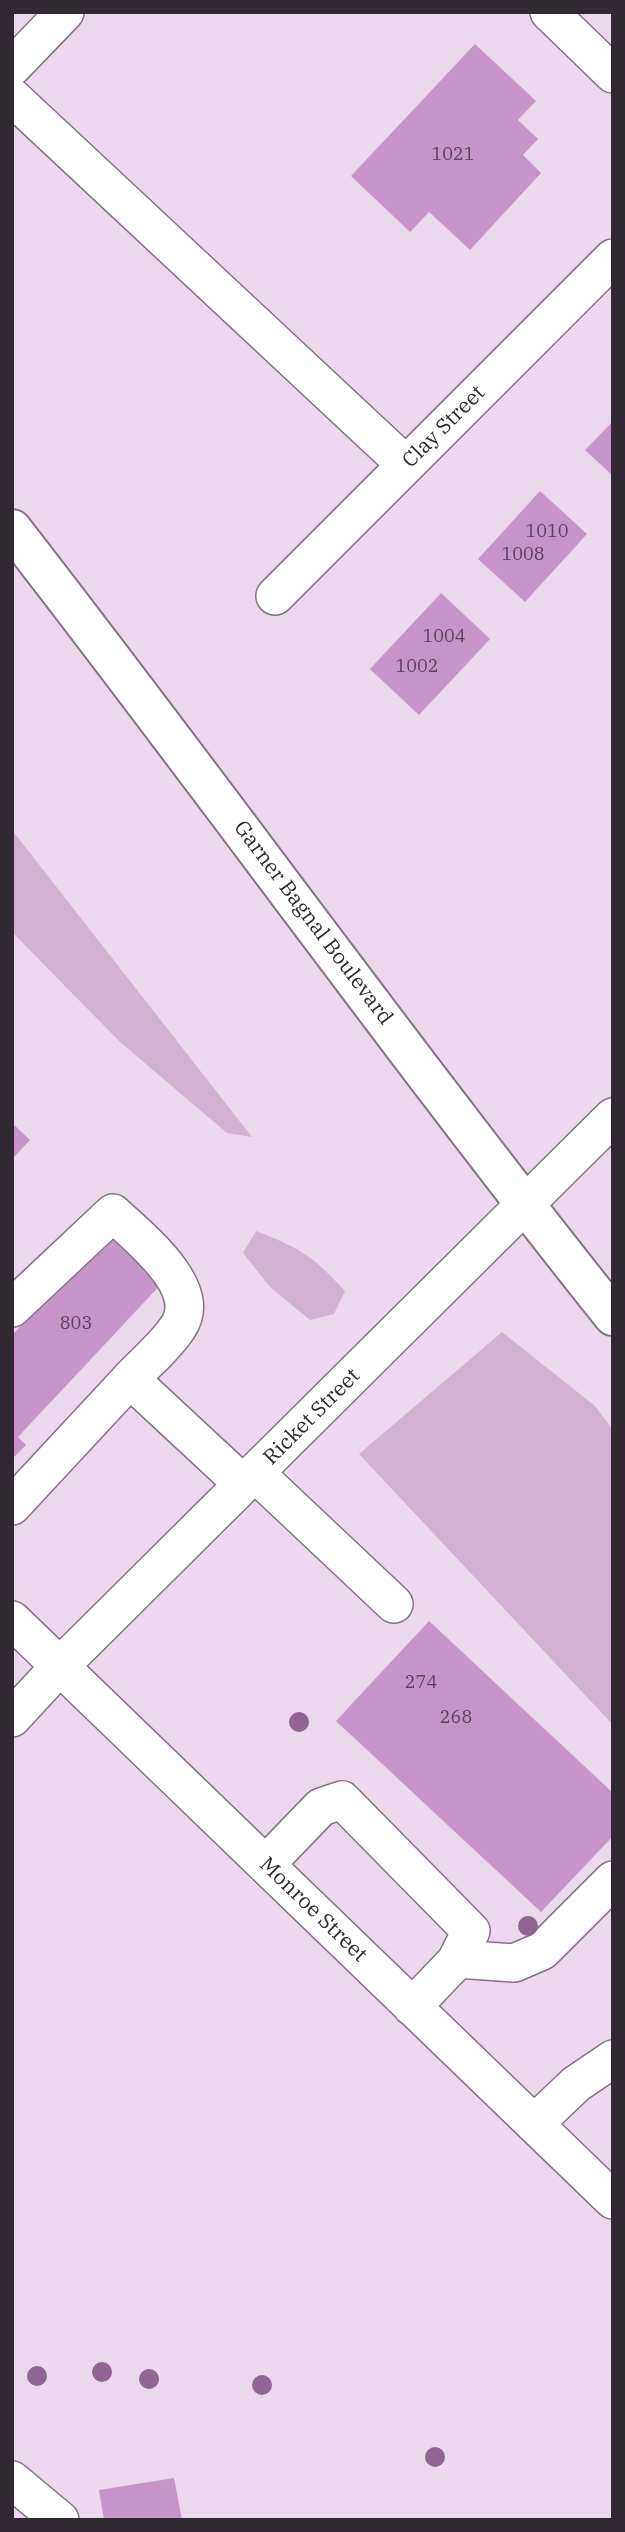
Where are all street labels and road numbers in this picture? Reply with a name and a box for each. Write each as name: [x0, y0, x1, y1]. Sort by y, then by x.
street label: Clay Street: [398, 381, 490, 473]
street label: Garner Bagnal Boulevard: [228, 816, 398, 1030]
street label: Ricket Street: [259, 1364, 365, 1470]
street label: Monroe Street: [254, 1852, 372, 1968]

